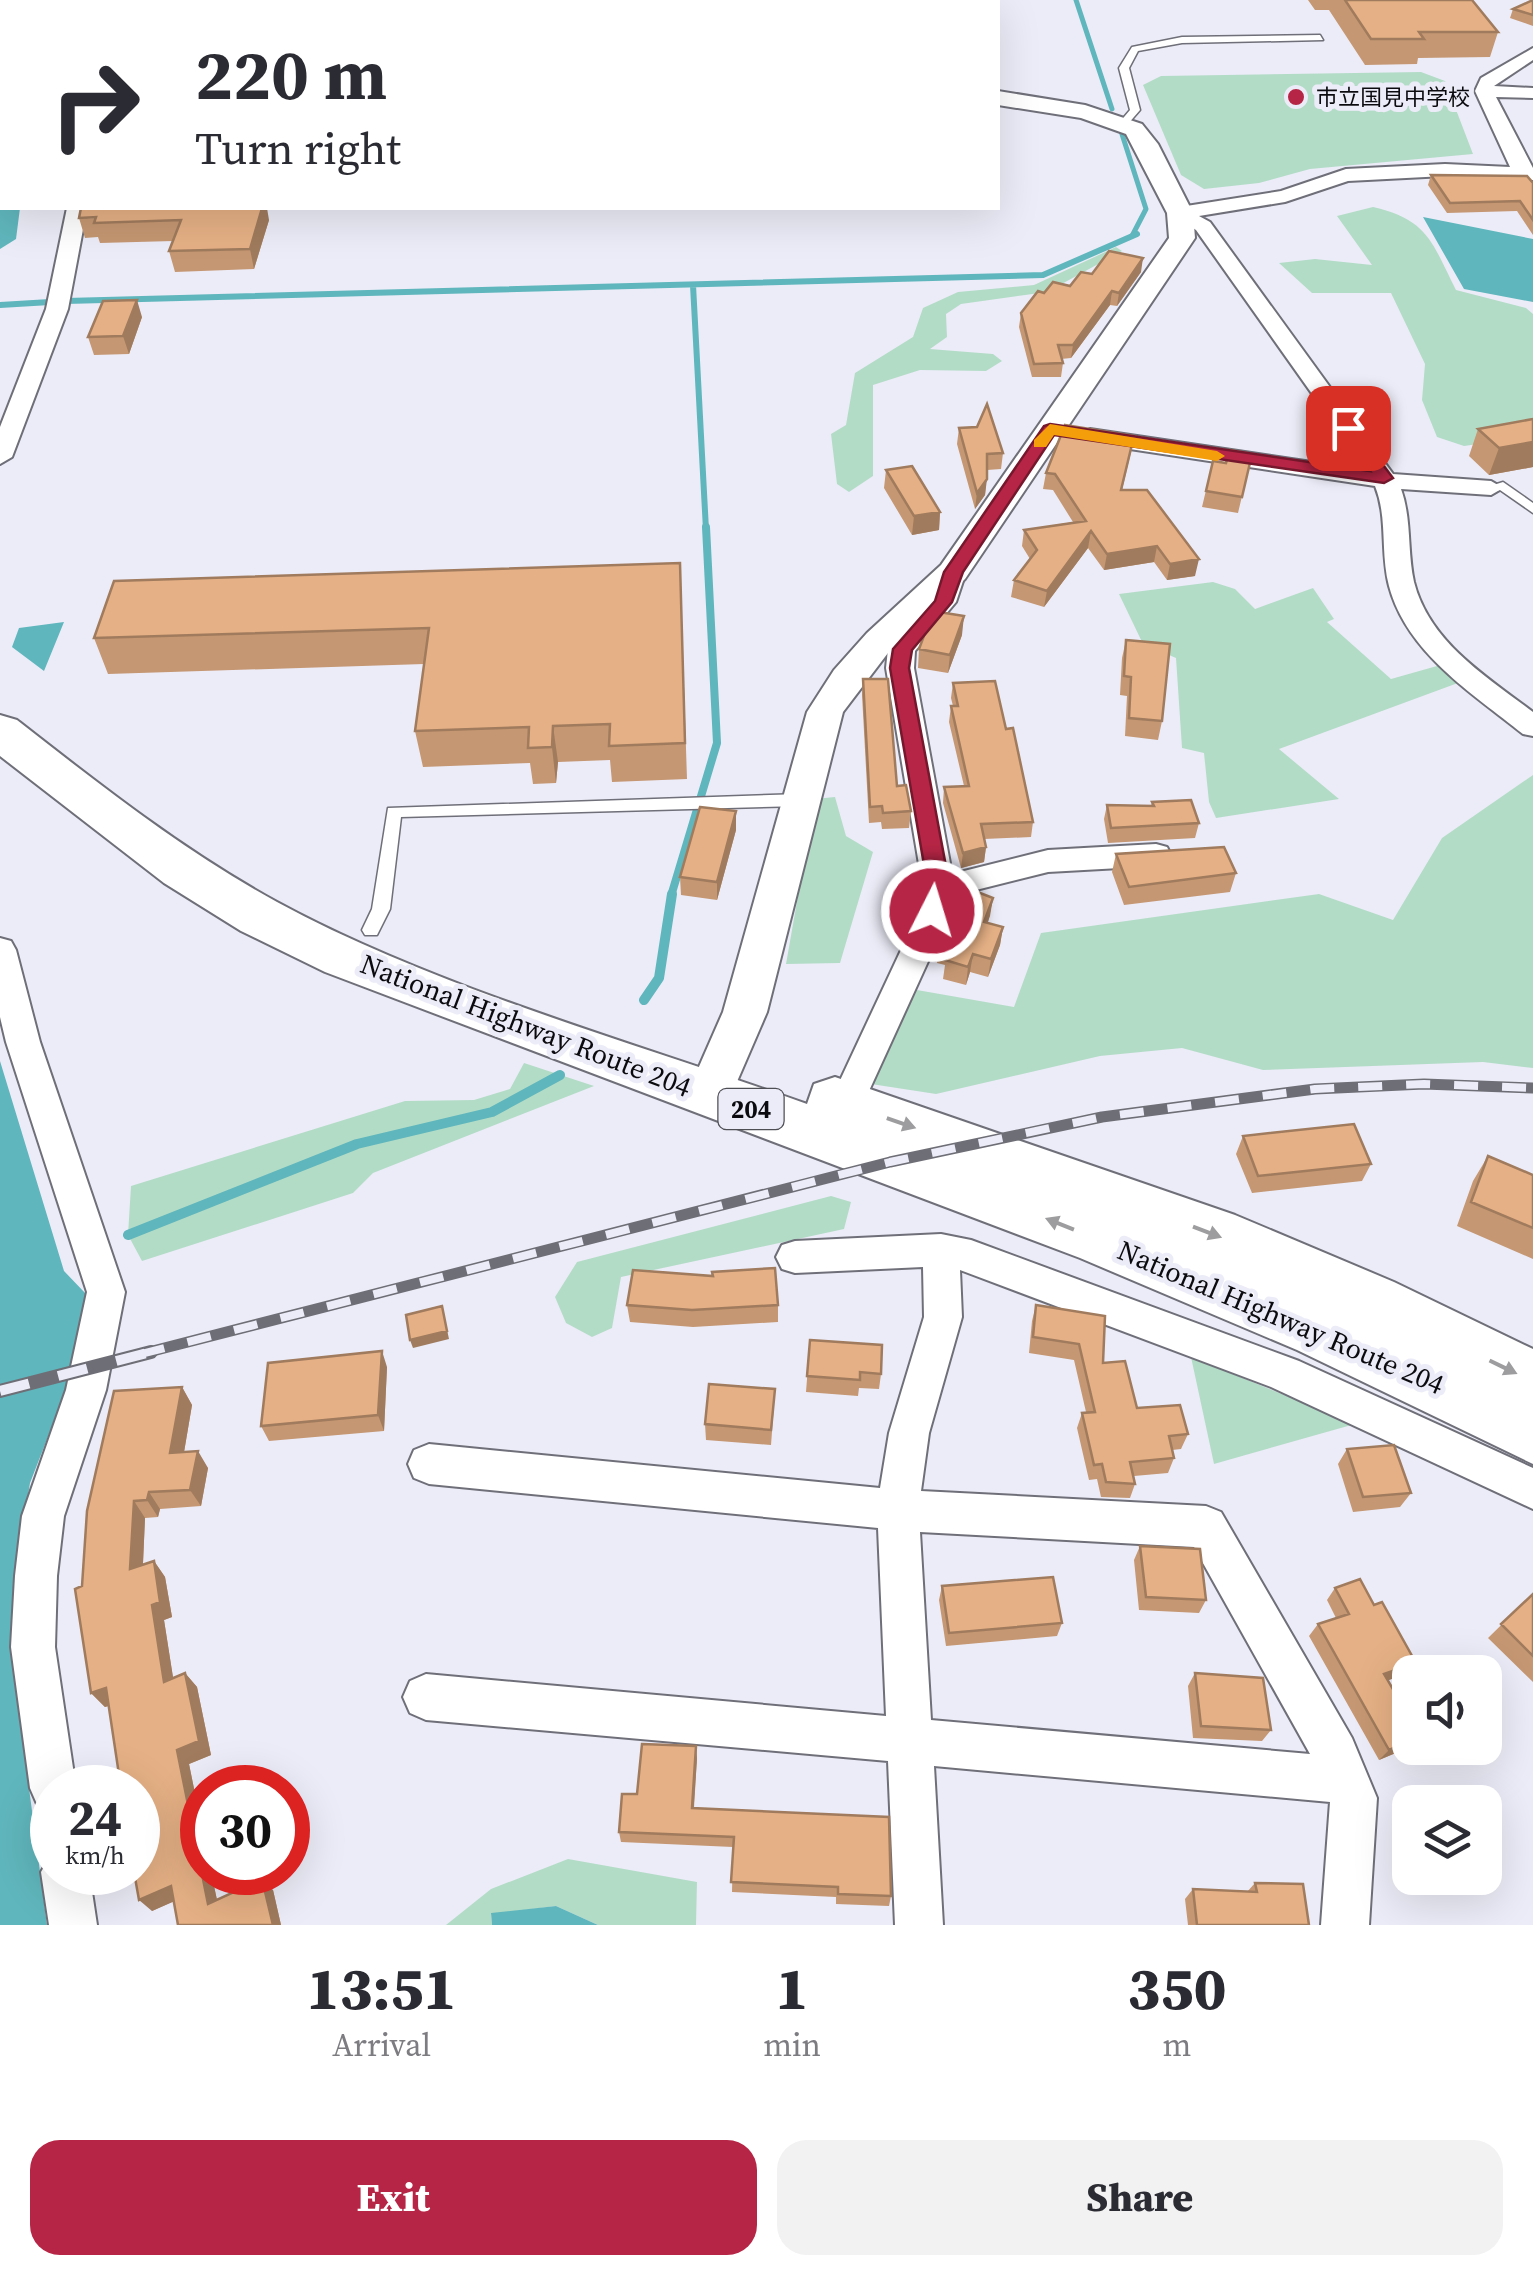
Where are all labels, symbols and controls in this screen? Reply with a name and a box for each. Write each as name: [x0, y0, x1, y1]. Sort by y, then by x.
text: 220 m: [195, 26, 387, 122]
icon: right: [30, 40, 160, 170]
place label: 市立国見中学校: [1316, 82, 1470, 112]
marker: 市立国見中学校: [1285, 86, 1307, 108]
text: Turn right: [195, 117, 401, 179]
pin: [1306, 386, 1391, 471]
icon: arrive: [1321, 401, 1376, 456]
position arrow: [880, 859, 984, 963]
street label: National Highway Route 204: [355, 944, 697, 1106]
road number: 204: [718, 1089, 784, 1129]
one-way arrow: [887, 1117, 917, 1132]
one-way arrow: [1044, 1215, 1074, 1231]
one-way arrow: [1193, 1225, 1223, 1240]
street label: National Highway Route 204: [1112, 1231, 1450, 1403]
one-way arrow: [1488, 1359, 1517, 1376]
map controls: [1392, 1655, 1502, 1895]
button: sound: [1392, 1655, 1502, 1765]
speed limit sign: 30: [180, 1765, 310, 1895]
text: 24: [68, 1783, 122, 1852]
button: layers: [1392, 1785, 1502, 1895]
text: km/h: [65, 1838, 125, 1872]
text: 13:51: [306, 1947, 457, 2029]
text: 1: [775, 1947, 809, 2029]
text: 350: [1127, 1947, 1227, 2029]
text: Arrival: [332, 2023, 431, 2067]
text: min: [763, 2023, 821, 2067]
text: m: [1163, 2023, 1191, 2067]
button: Exit: [30, 2140, 757, 2255]
button: Share: [777, 2140, 1503, 2255]

